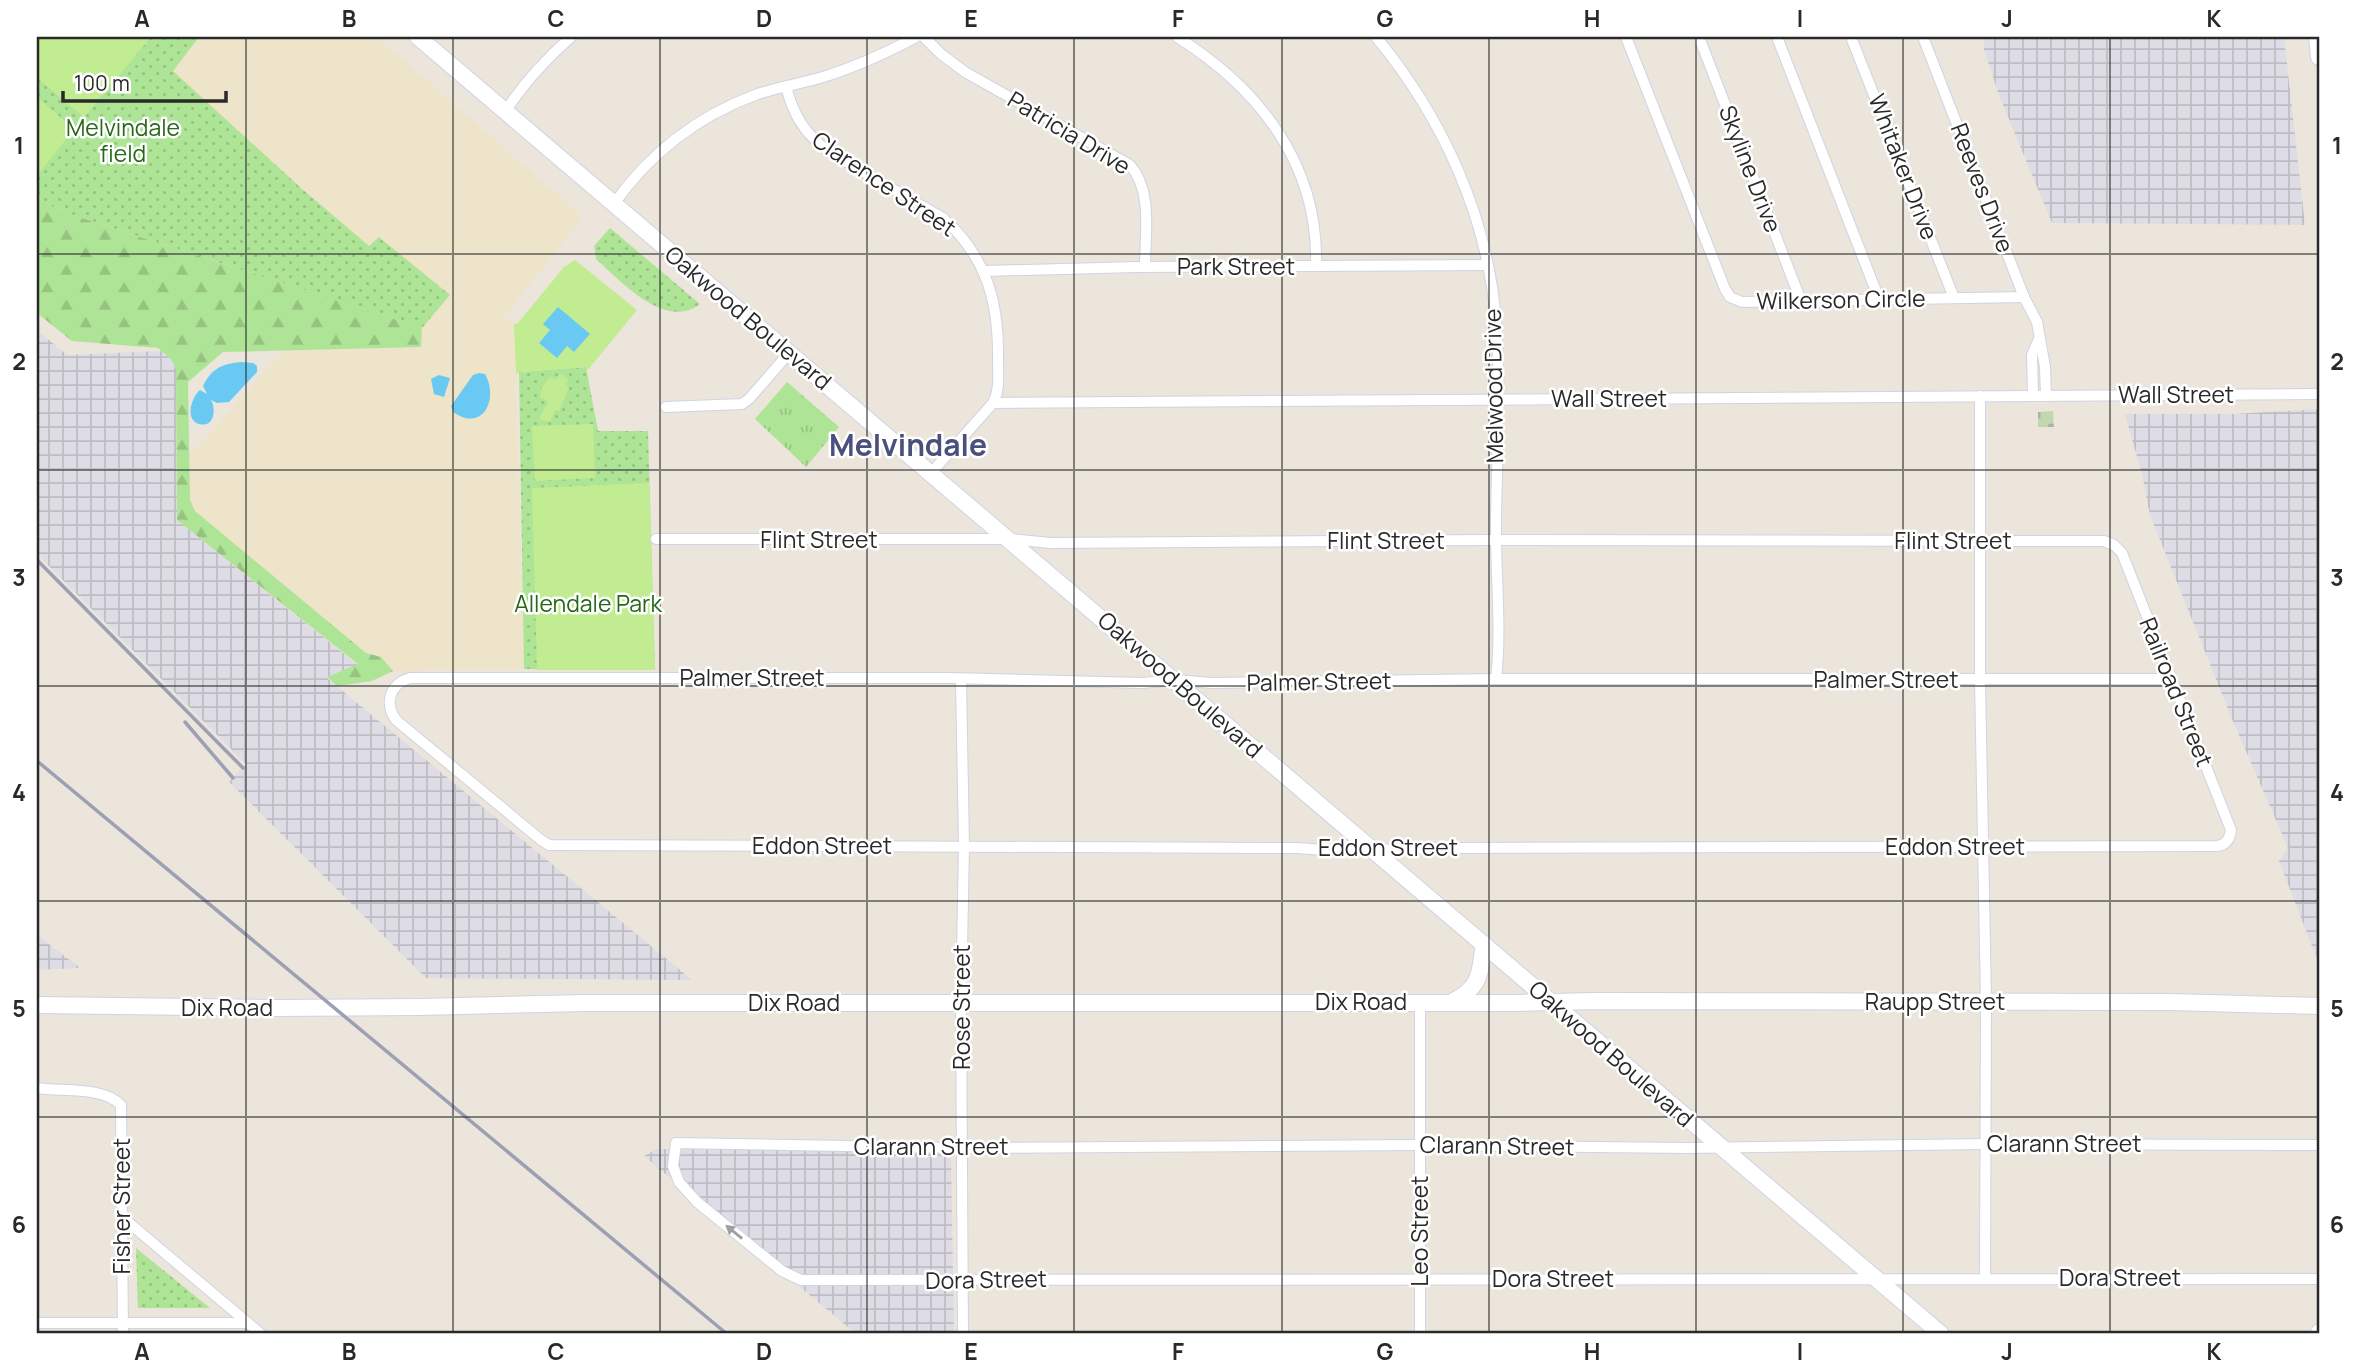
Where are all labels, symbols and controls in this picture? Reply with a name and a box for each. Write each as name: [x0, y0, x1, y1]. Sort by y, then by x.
text: A: [134, 2, 150, 34]
text: B: [342, 2, 356, 34]
text: C: [548, 2, 565, 34]
text: D: [756, 2, 772, 34]
text: E: [964, 2, 978, 34]
text: F: [1172, 2, 1184, 34]
text: G: [1377, 2, 1394, 34]
text: H: [1584, 2, 1600, 34]
text: I: [1797, 2, 1803, 34]
text: J: [2001, 2, 2013, 34]
text: K: [2207, 2, 2222, 34]
scale bar: [63, 60, 226, 104]
text: 100 m: [74, 69, 130, 97]
street label: Patricia Drive: [1002, 83, 1137, 181]
street label: Whitaker Drive: [1861, 89, 1946, 244]
street label: Skyline Drive: [1712, 100, 1790, 237]
park label: Melvindale field: [66, 111, 180, 169]
street label: Reeves Drive: [1944, 118, 2022, 257]
street label: Clarence Street: [806, 123, 963, 243]
text: 1: [14, 129, 24, 161]
text: 1: [2332, 129, 2342, 161]
street label: Oakwood Boulevard: [658, 238, 839, 397]
street label: Park Street: [1177, 250, 1295, 282]
street label: Wilkerson Circle: [1756, 282, 1926, 316]
street label: Melwood Drive: [1476, 308, 1510, 464]
text: 2: [12, 345, 26, 377]
text: 2: [2330, 345, 2344, 377]
street label: Wall Street: [2118, 378, 2234, 410]
street label: Wall Street: [1551, 382, 1667, 414]
district label: Melvindale: [829, 424, 987, 465]
street label: Flint Street: [760, 523, 878, 555]
street label: Flint Street: [1327, 524, 1445, 556]
street label: Flint Street: [1894, 524, 2012, 556]
text: 3: [12, 561, 26, 593]
text: 3: [2330, 561, 2344, 593]
park label: Allendale Park: [514, 587, 662, 619]
street label: Oakwood Boulevard: [1091, 604, 1270, 765]
street label: Railroad Street: [2132, 612, 2221, 771]
street label: Palmer Street: [680, 661, 824, 693]
street label: Palmer Street: [1814, 663, 1958, 695]
street label: Palmer Street: [1246, 664, 1392, 698]
text: 4: [12, 776, 26, 808]
text: 4: [2330, 776, 2344, 808]
street label: Eddon Street: [752, 829, 892, 861]
street label: Eddon Street: [1885, 830, 2025, 862]
street label: Eddon Street: [1318, 831, 1458, 863]
street label: Rose Street: [945, 944, 977, 1070]
street label: Oakwood Boulevard: [1522, 973, 1701, 1134]
street label: Dix Road: [1315, 985, 1407, 1017]
street label: Raupp Street: [1865, 985, 2005, 1017]
street label: Dix Road: [748, 986, 840, 1018]
street label: Dix Road: [181, 991, 273, 1023]
text: 5: [12, 992, 26, 1024]
text: 5: [2330, 992, 2344, 1024]
street label: Clarann Street: [1987, 1127, 2141, 1159]
street label: Clarann Street: [1419, 1128, 1575, 1162]
street label: Clarann Street: [854, 1130, 1008, 1162]
street label: Fisher Street: [105, 1138, 137, 1274]
street label: Leo Street: [1403, 1176, 1435, 1286]
text: 6: [12, 1208, 26, 1240]
text: 6: [2330, 1208, 2344, 1240]
one-way arrow: [725, 1225, 742, 1240]
street label: Dora Street: [2059, 1261, 2181, 1293]
street label: Dora Street: [925, 1262, 1047, 1296]
street label: Dora Street: [1492, 1262, 1614, 1294]
text: A: [134, 1335, 150, 1367]
text: B: [342, 1335, 356, 1367]
text: C: [548, 1335, 565, 1367]
text: D: [756, 1335, 772, 1367]
text: E: [964, 1335, 978, 1367]
text: F: [1172, 1335, 1184, 1367]
text: G: [1377, 1335, 1394, 1367]
text: H: [1584, 1335, 1600, 1367]
text: I: [1797, 1335, 1803, 1367]
text: J: [2001, 1335, 2013, 1367]
text: K: [2207, 1335, 2222, 1367]

